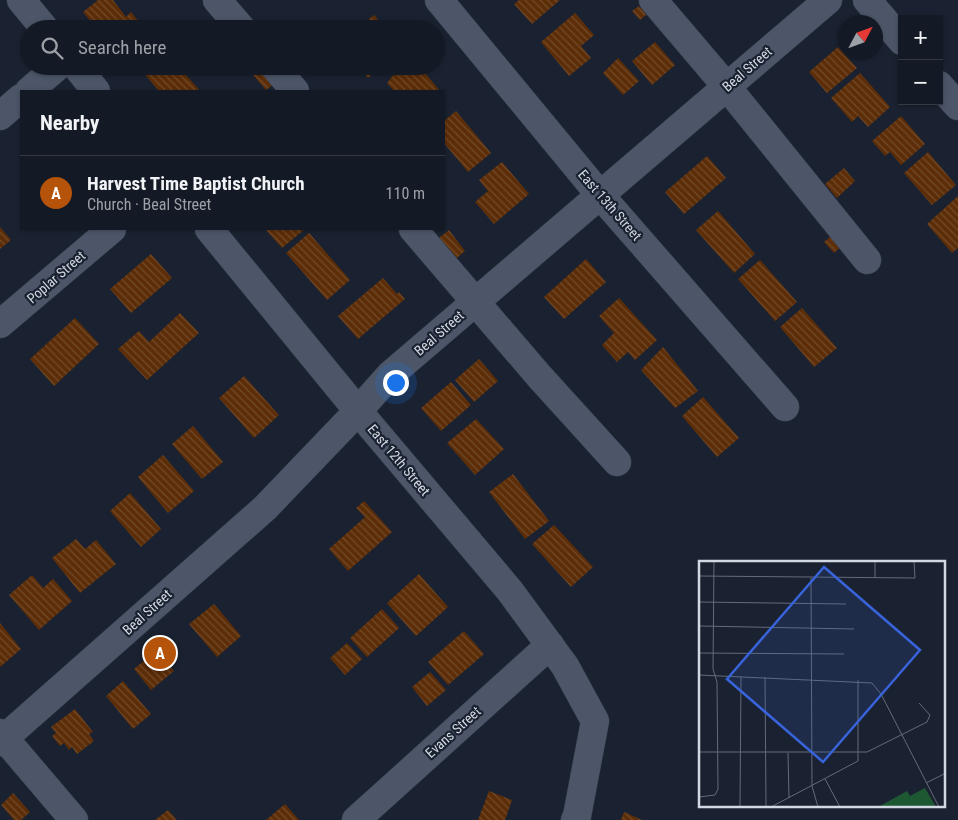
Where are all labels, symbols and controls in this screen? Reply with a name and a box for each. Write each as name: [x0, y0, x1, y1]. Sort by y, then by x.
north arrow: [838, 15, 883, 60]
map controls: [898, 15, 943, 105]
button: +: [898, 15, 943, 60]
search box: [20, 20, 445, 75]
icon: search: [38, 34, 66, 62]
text: Search here: [78, 36, 166, 59]
street label: Beal Street: [719, 43, 775, 95]
button: −: [898, 60, 943, 105]
text: Nearby: [40, 111, 99, 135]
street label: East 13th Street: [575, 166, 645, 244]
text: Harvest Time Baptist Church: [87, 172, 305, 195]
text: A: [51, 184, 61, 203]
text: 110 m: [386, 184, 425, 203]
text: Church · Beal Street: [87, 195, 211, 214]
street label: Poplar Street: [24, 247, 88, 307]
street label: Beal Street: [411, 307, 467, 359]
your location: [383, 370, 409, 396]
street label: East 12th Street: [365, 421, 433, 499]
inset map: [699, 561, 946, 808]
street label: Beal Street: [119, 586, 175, 638]
pin: A: [144, 634, 176, 672]
street label: Evans Street: [422, 703, 484, 761]

